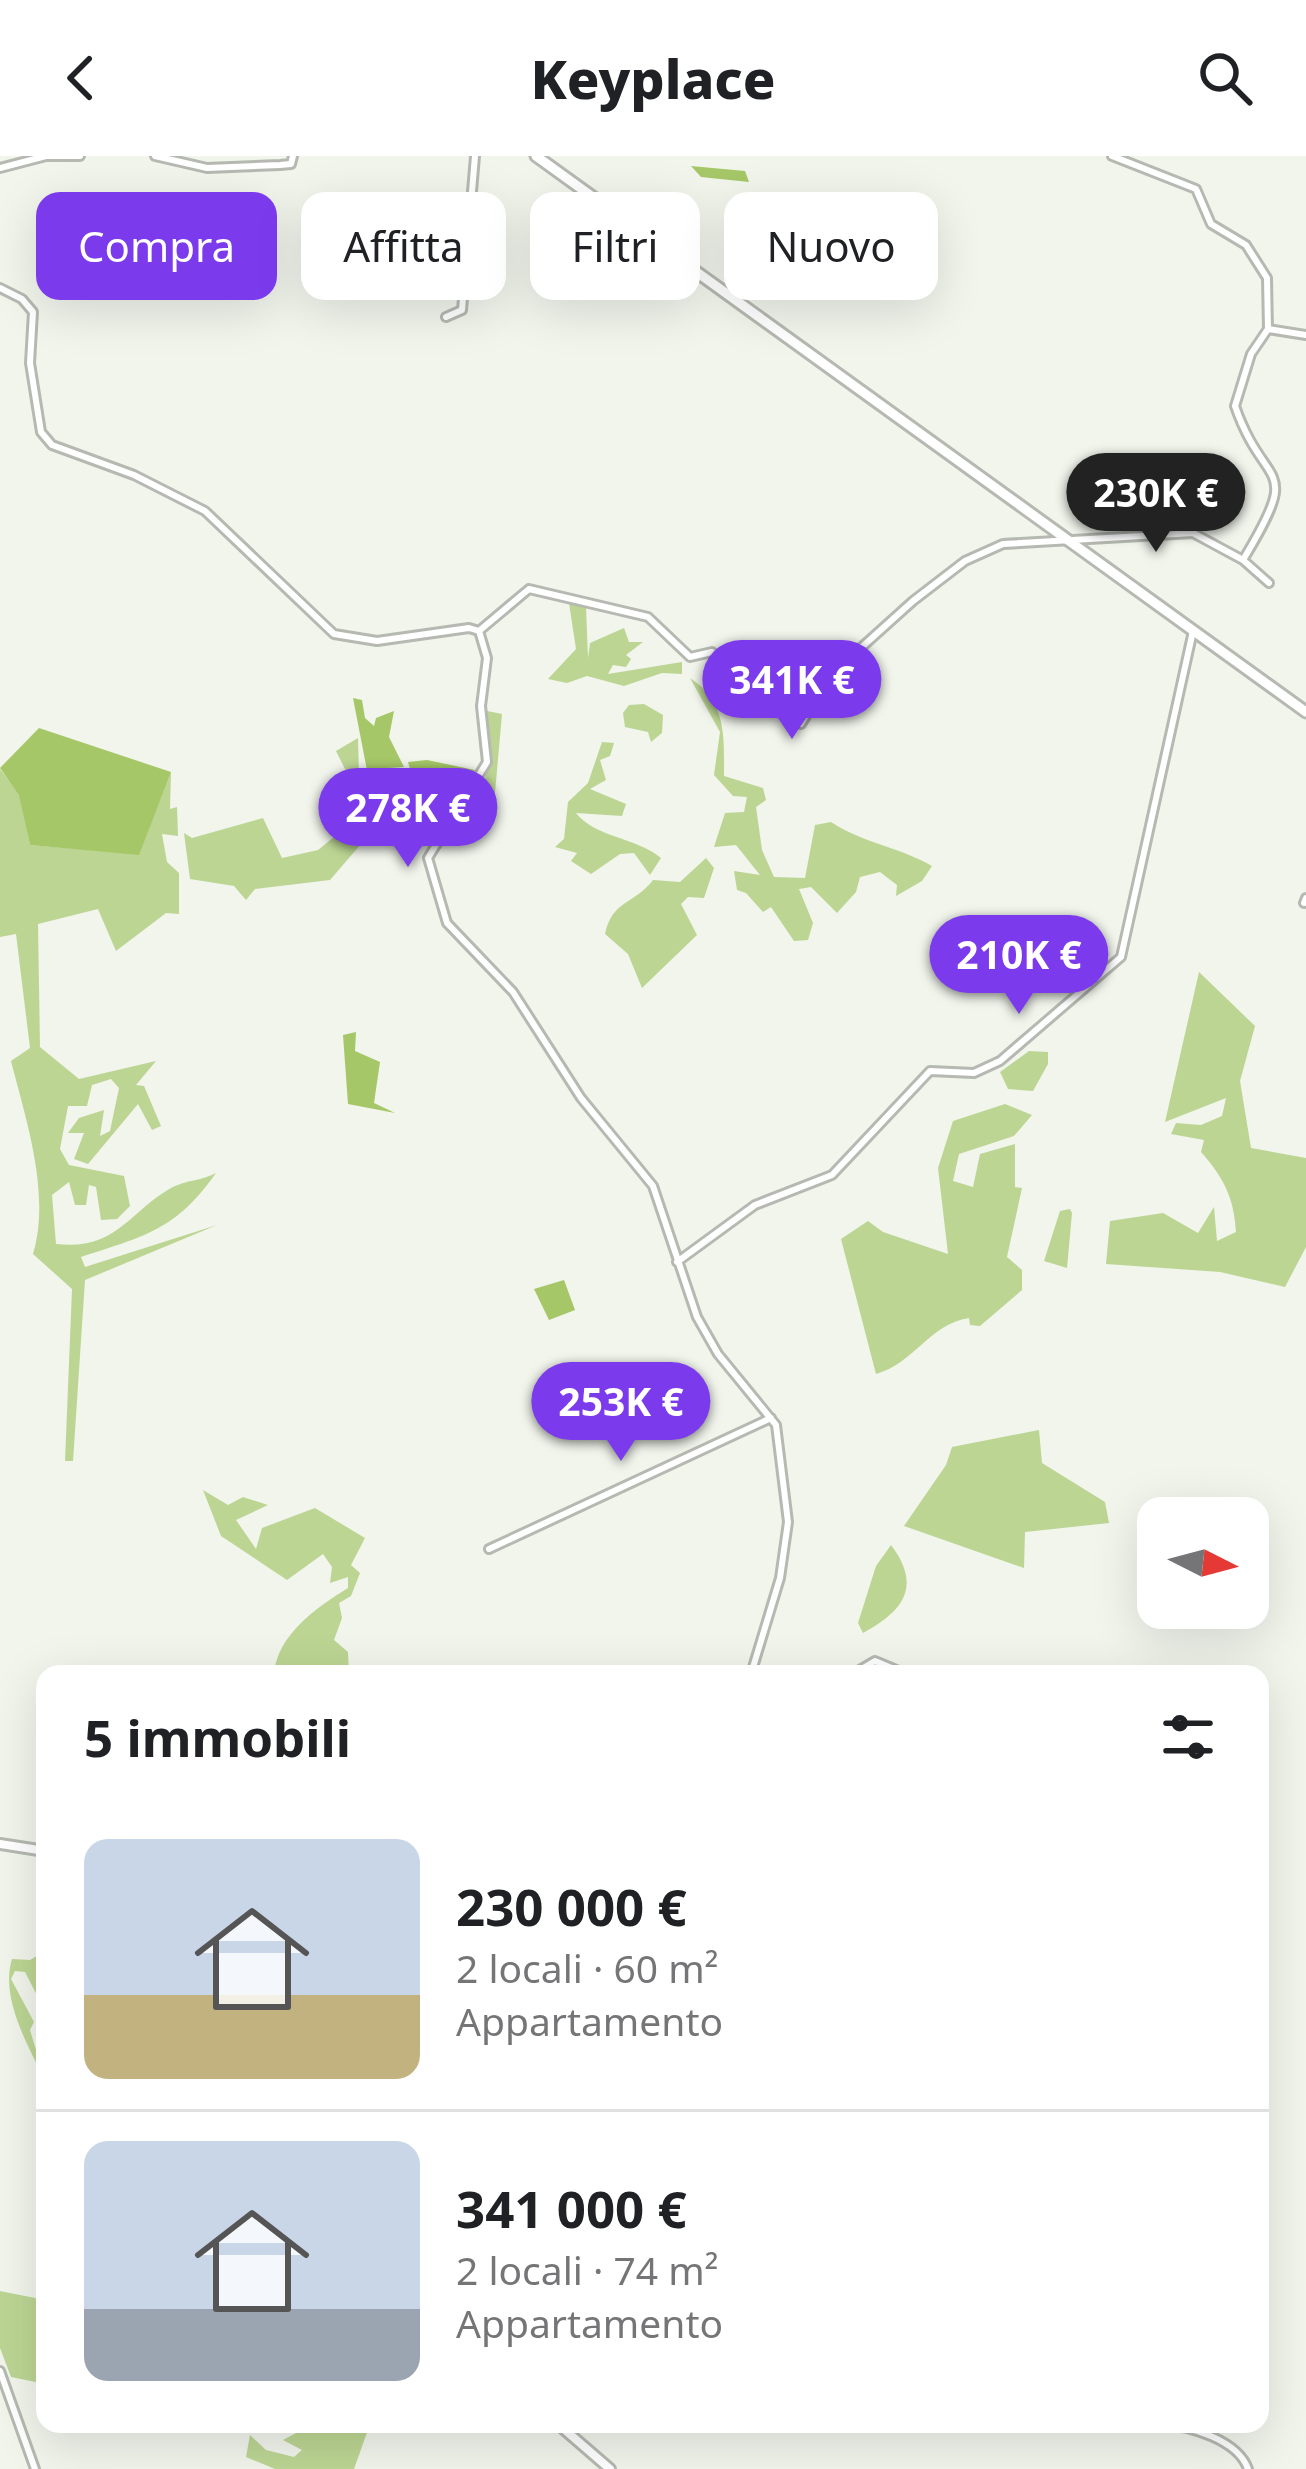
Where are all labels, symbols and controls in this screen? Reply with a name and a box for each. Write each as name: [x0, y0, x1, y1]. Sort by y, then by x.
text: Keyplace: [530, 41, 776, 115]
icon: back: [48, 45, 114, 111]
icon: search: [1192, 45, 1258, 111]
chip: Compra: [36, 192, 277, 300]
chip: Affitta: [301, 192, 506, 300]
chip: Filtri: [530, 192, 700, 300]
chip: Nuovo: [724, 192, 938, 300]
pin: 230K €: [1058, 453, 1254, 555]
text: 230K €: [1093, 465, 1219, 518]
pin: 341K €: [694, 640, 890, 742]
text: 341K €: [729, 652, 855, 705]
pin: 278K €: [310, 768, 506, 870]
text: 278K €: [345, 780, 471, 833]
pin: 210K €: [921, 915, 1117, 1017]
text: 210K €: [956, 927, 1082, 980]
pin: 253K €: [523, 1362, 719, 1464]
text: 253K €: [558, 1374, 684, 1427]
north arrow: [1137, 1497, 1269, 1629]
map controls: [1137, 1497, 1269, 1629]
text: 5 immobili: [84, 1702, 351, 1772]
icon: filters: [1155, 1704, 1221, 1770]
text: 230 000 €: [456, 1871, 687, 1941]
icon: home: [180, 1887, 324, 2031]
text: 2 locali · 60 m²: [456, 1941, 718, 1994]
text: Appartamento: [456, 1994, 723, 2047]
text: 341 000 €: [456, 2173, 687, 2243]
icon: home: [180, 2189, 324, 2333]
text: 2 locali · 74 m²: [456, 2243, 718, 2296]
text: Appartamento: [456, 2296, 723, 2349]

